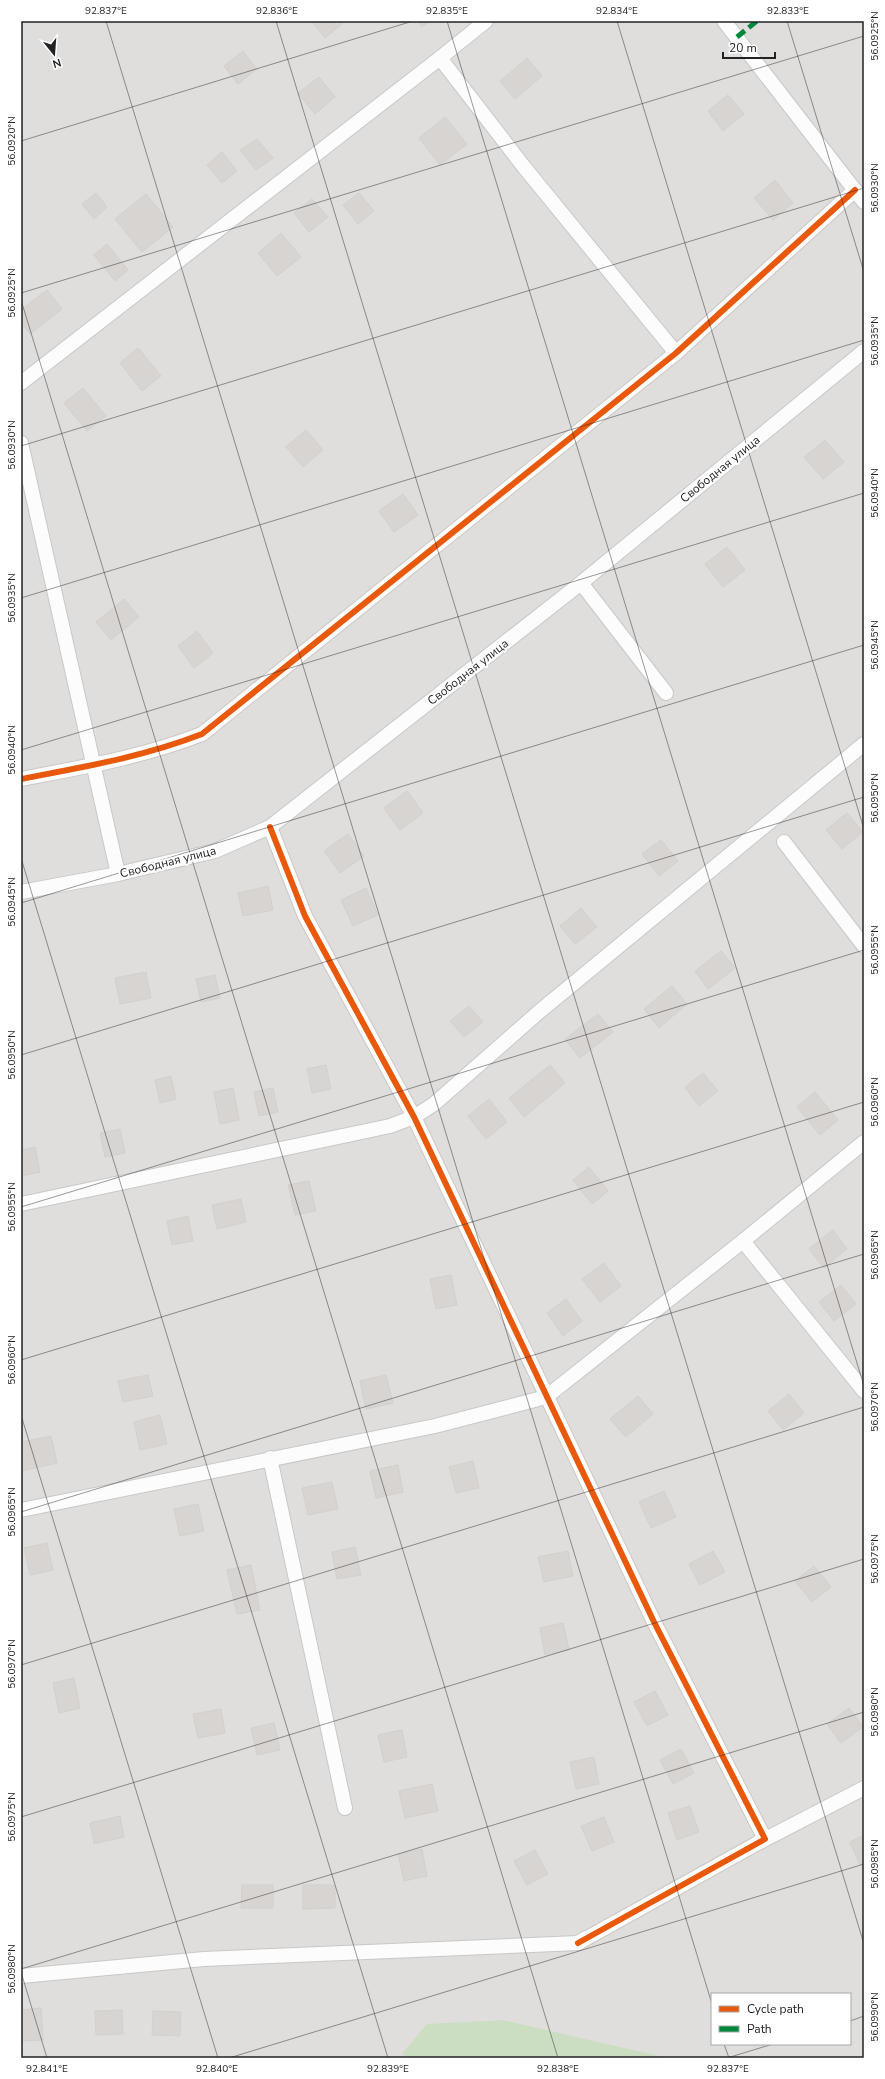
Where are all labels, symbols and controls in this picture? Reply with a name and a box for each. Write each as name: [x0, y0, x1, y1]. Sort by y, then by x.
text: 92.837°E: [85, 4, 127, 18]
text: 92.836°E: [256, 4, 298, 18]
text: 92.835°E: [426, 4, 468, 18]
text: 92.834°E: [596, 4, 638, 18]
text: 92.833°E: [767, 4, 809, 18]
text: 56.0925°N: [868, 11, 882, 61]
north arrow: [34, 34, 74, 74]
scale bar: [723, 34, 775, 60]
text: 20 m: [729, 40, 757, 56]
text: N: [51, 55, 63, 71]
text: 56.0920°N: [5, 116, 19, 166]
text: 56.0930°N: [868, 163, 882, 213]
text: 56.0925°N: [5, 268, 19, 318]
text: 56.0935°N: [868, 316, 882, 366]
text: 56.0930°N: [5, 420, 19, 470]
street label: Свободная улица: [677, 432, 763, 506]
text: 56.0940°N: [868, 468, 882, 518]
text: 56.0935°N: [5, 573, 19, 623]
text: 56.0945°N: [868, 620, 882, 670]
street label: Свободная улица: [424, 635, 512, 709]
text: 56.0940°N: [5, 725, 19, 775]
text: 56.0950°N: [868, 773, 882, 823]
street label: Свободная улица: [118, 842, 218, 882]
text: 56.0945°N: [5, 877, 19, 927]
text: 56.0955°N: [868, 925, 882, 975]
text: 56.0950°N: [5, 1030, 19, 1080]
text: 56.0960°N: [868, 1077, 882, 1127]
text: 56.0955°N: [5, 1182, 19, 1232]
text: 56.0965°N: [868, 1230, 882, 1280]
text: 56.0960°N: [5, 1335, 19, 1385]
text: 56.0970°N: [868, 1382, 882, 1432]
text: 56.0965°N: [5, 1487, 19, 1537]
text: 56.0975°N: [868, 1534, 882, 1584]
text: 56.0970°N: [5, 1639, 19, 1689]
text: 56.0980°N: [868, 1687, 882, 1737]
text: 56.0975°N: [5, 1792, 19, 1842]
text: 56.0985°N: [868, 1839, 882, 1889]
text: 56.0980°N: [5, 1944, 19, 1994]
text: 56.0990°N: [868, 1992, 882, 2042]
legend: [711, 1993, 851, 2045]
text: Cycle path: [747, 2001, 804, 2017]
text: Path: [747, 2021, 772, 2037]
text: 92.841°E: [26, 2062, 68, 2076]
text: 92.840°E: [196, 2062, 238, 2076]
text: 92.839°E: [367, 2062, 409, 2076]
text: 92.838°E: [537, 2062, 579, 2076]
text: 92.837°E: [707, 2062, 749, 2076]

